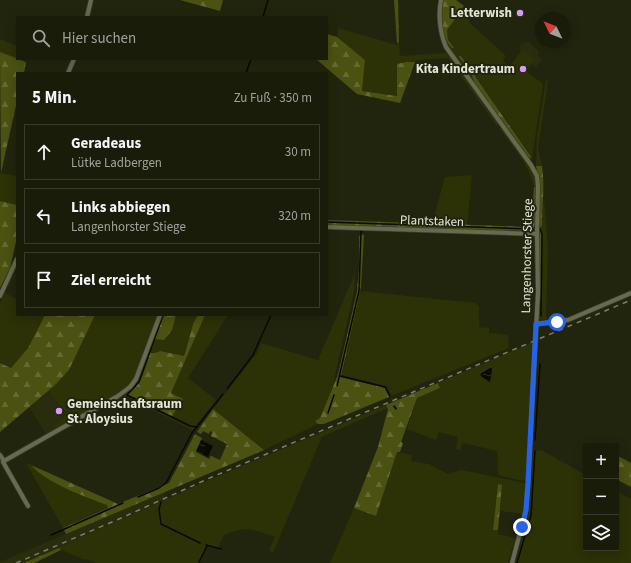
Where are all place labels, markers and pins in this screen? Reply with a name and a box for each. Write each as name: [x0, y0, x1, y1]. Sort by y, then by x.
place label: Letterwish: [451, 4, 512, 22]
marker: Letterwish: [515, 8, 525, 18]
place label: Kita Kindertraum: [416, 60, 515, 78]
marker: Kita Kindertraum: [518, 64, 528, 74]
place label: Gemeinschaftsraum St. Aloysius: [67, 395, 182, 428]
marker: Gemeinschaftsraum St. Aloysius: [54, 406, 64, 416]

